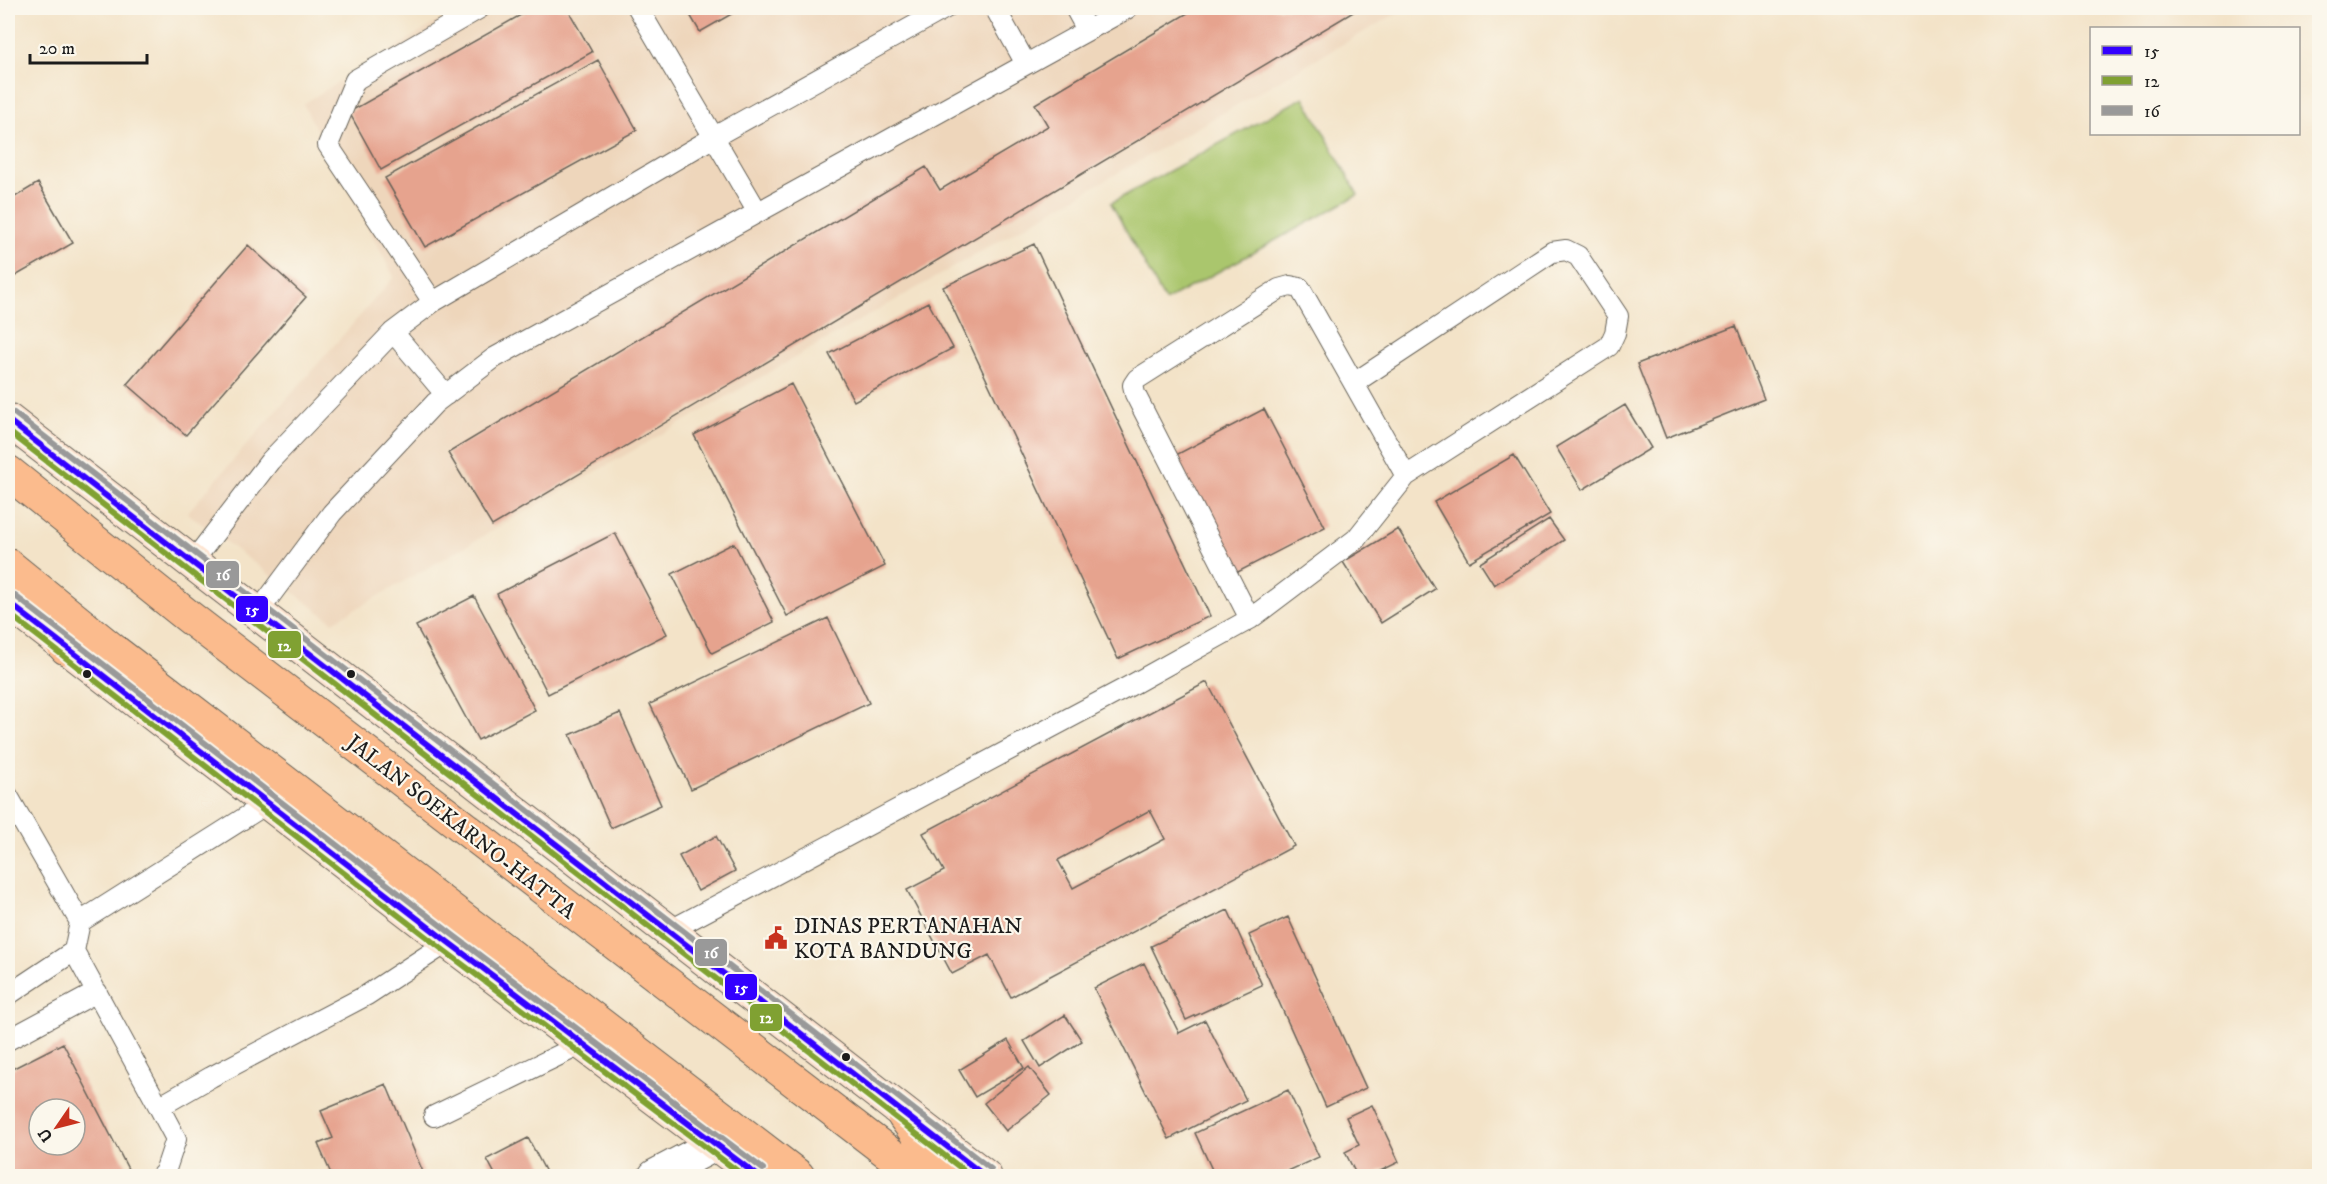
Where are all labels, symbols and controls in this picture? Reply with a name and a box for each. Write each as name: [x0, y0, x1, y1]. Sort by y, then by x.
scale bar: [30, 27, 147, 65]
legend: [2090, 27, 2300, 135]
text: 20 m: [39, 38, 75, 60]
text: 15: [2144, 41, 2159, 63]
text: 12: [2144, 71, 2160, 93]
text: 16: [2144, 101, 2161, 123]
line badge: 16: [205, 560, 240, 589]
text: 16: [216, 565, 232, 585]
line badge: 15: [235, 595, 269, 623]
text: 15: [245, 600, 259, 620]
line badge: 12: [267, 630, 302, 659]
text: 12: [277, 636, 292, 656]
unlabelled marker: [81, 668, 93, 680]
unlabelled marker: [345, 668, 357, 680]
street label: JALAN SOEKARNO-HATTA: [340, 728, 582, 926]
place label: DINAS PERTANAHAN KOTA BANDUNG: [794, 913, 1022, 965]
public building icon: DINAS PERTANAHAN KOTA BANDUNG: [763, 925, 789, 951]
line badge: 16: [694, 938, 728, 967]
text: 16: [704, 943, 720, 963]
line badge: 15: [724, 973, 758, 1001]
text: 15: [734, 978, 748, 998]
line badge: 12: [749, 1003, 783, 1032]
text: 12: [759, 1008, 774, 1028]
unlabelled marker: [840, 1051, 852, 1063]
north arrow: [27, 1097, 87, 1157]
text: U: [33, 1124, 57, 1146]

